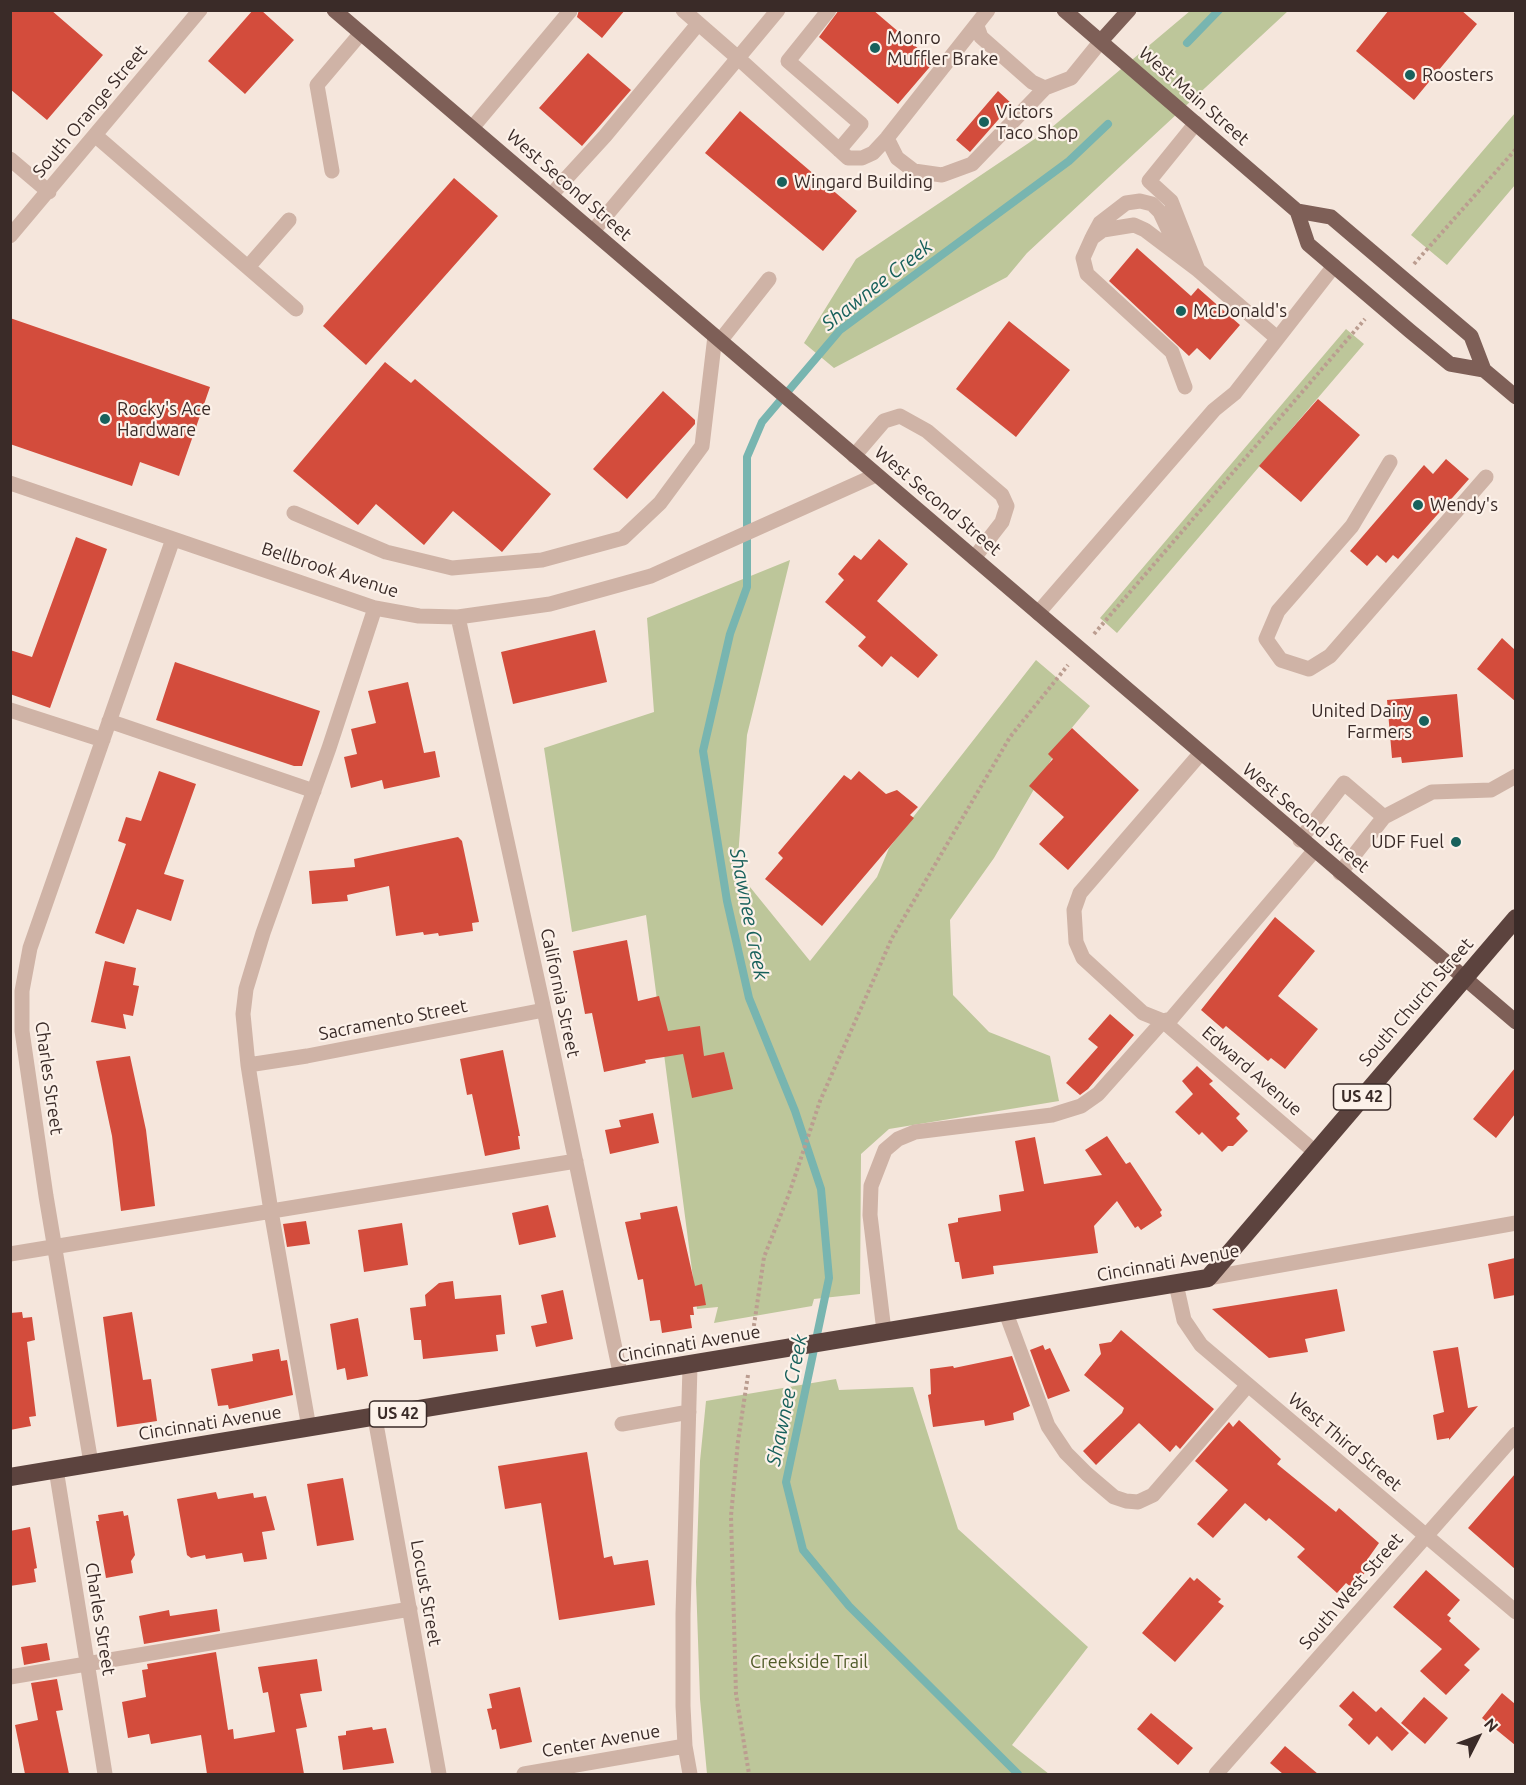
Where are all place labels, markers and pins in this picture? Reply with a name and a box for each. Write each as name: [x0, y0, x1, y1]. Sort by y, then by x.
place label: Monro Muffler Brake: [887, 27, 998, 70]
marker: Monro Muffler Brake: [868, 41, 882, 55]
place label: Roosters: [1422, 64, 1494, 86]
marker: Roosters: [1403, 68, 1417, 82]
place label: Victors Taco Shop: [996, 101, 1078, 144]
marker: Victors Taco Shop: [977, 115, 991, 129]
place label: Wingard Building: [794, 171, 933, 193]
marker: Wingard Building: [775, 175, 789, 189]
place label: McDonald's: [1193, 300, 1287, 322]
marker: McDonald's: [1174, 304, 1188, 318]
place label: Rocky's Ace Hardware: [117, 398, 211, 440]
marker: Rocky's Ace Hardware: [98, 412, 112, 426]
place label: Wendy's: [1430, 494, 1498, 516]
marker: Wendy's: [1411, 498, 1425, 512]
place label: United Dairy Farmers: [1311, 700, 1412, 742]
marker: United Dairy Farmers: [1417, 714, 1431, 728]
place label: UDF Fuel: [1371, 831, 1444, 853]
marker: UDF Fuel: [1449, 835, 1463, 849]

